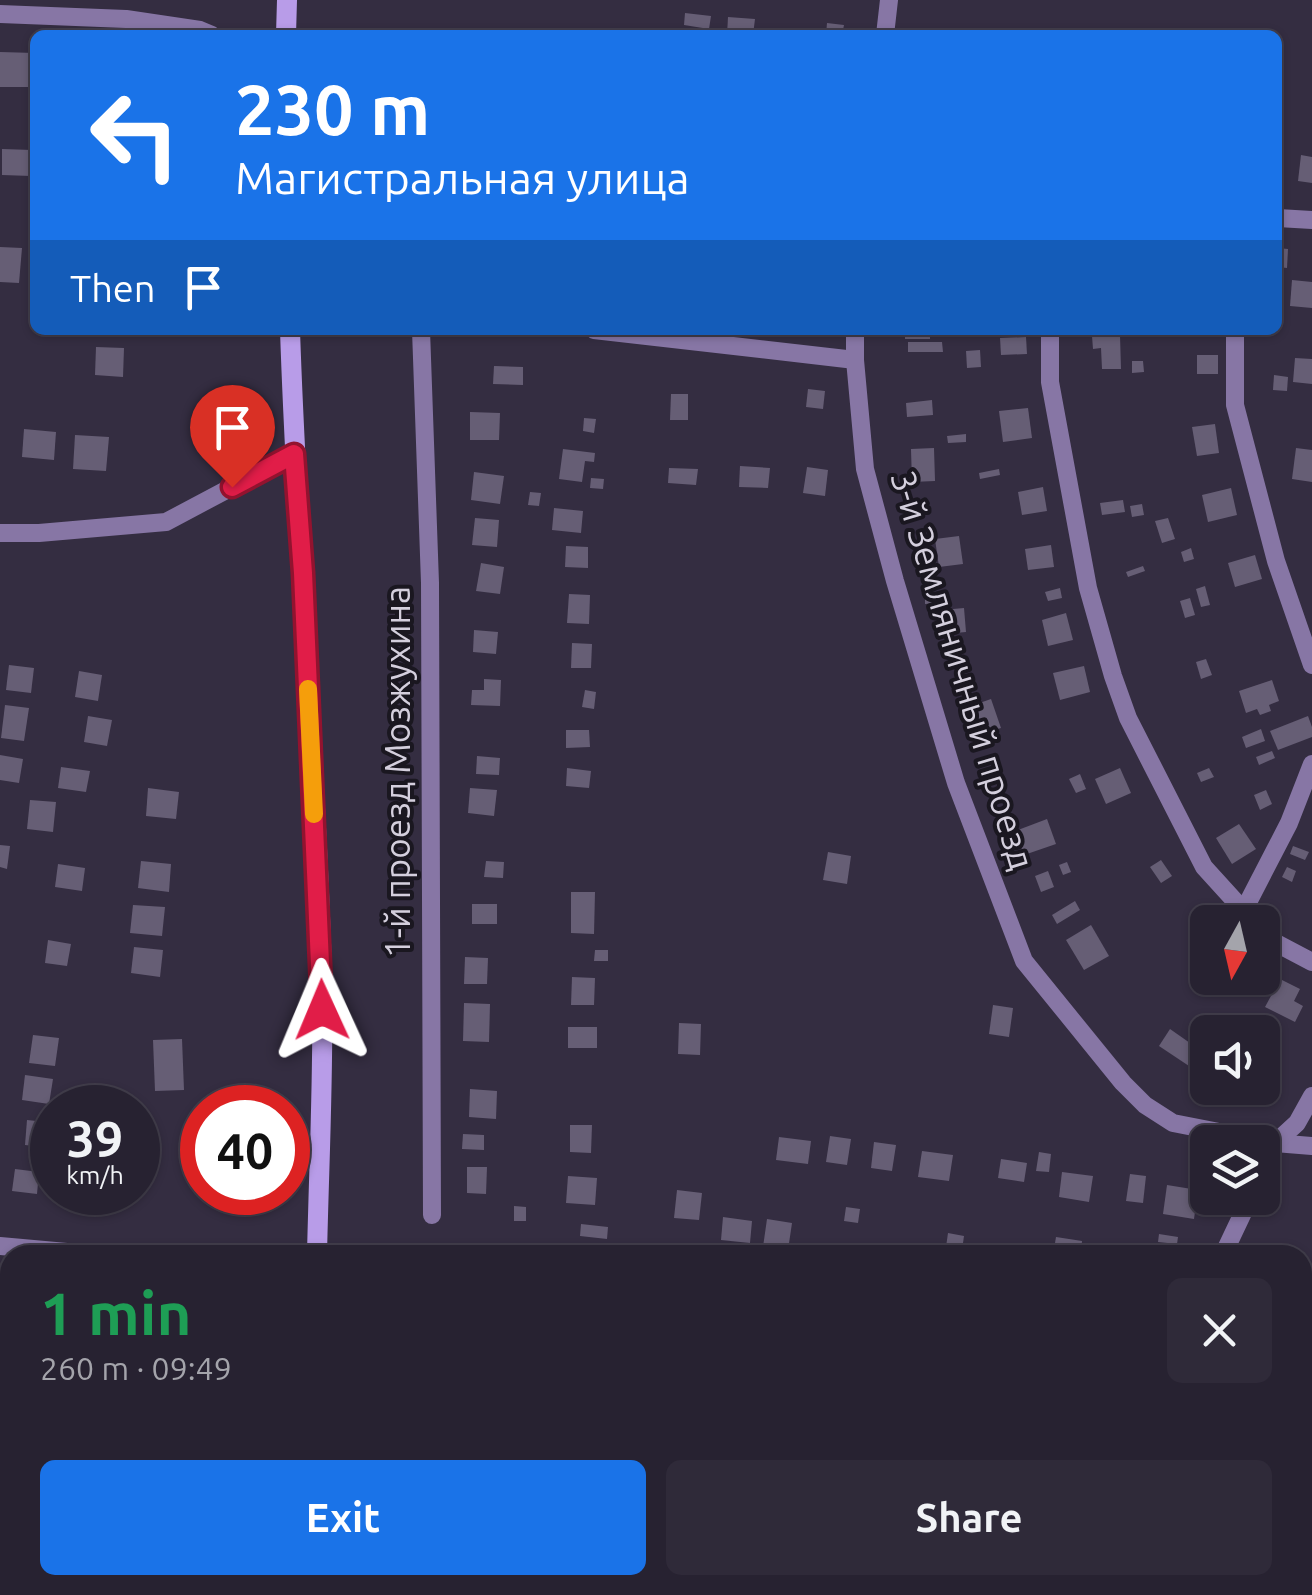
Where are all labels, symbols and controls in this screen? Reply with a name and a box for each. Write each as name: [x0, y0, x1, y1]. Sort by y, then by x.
icon: left: [70, 70, 200, 200]
text: 230 m: [235, 70, 430, 148]
text: Магистральная улица: [235, 152, 690, 203]
icon: arrive: [176, 260, 231, 315]
text: Then: [70, 267, 156, 309]
pin: [190, 385, 275, 488]
icon: arrive: [205, 400, 260, 455]
street label: 3-й Земляничный проезд: [883, 466, 1043, 874]
street label: 1-й проезд Мозжухина: [377, 586, 417, 958]
north arrow: [1190, 905, 1280, 995]
map controls: [1190, 905, 1280, 1215]
position arrow: [270, 958, 374, 1062]
button: sound: [1190, 1015, 1280, 1105]
speed limit sign: 40: [180, 1085, 310, 1215]
text: 39: [67, 1110, 123, 1166]
button: layers: [1190, 1125, 1280, 1215]
text: km/h: [66, 1161, 124, 1189]
button: close: [1167, 1278, 1272, 1383]
text: 1 min: [40, 1279, 192, 1346]
text: 260 m · 09:49: [40, 1350, 232, 1386]
button: Exit: [40, 1460, 646, 1575]
button: Share: [666, 1460, 1272, 1575]

